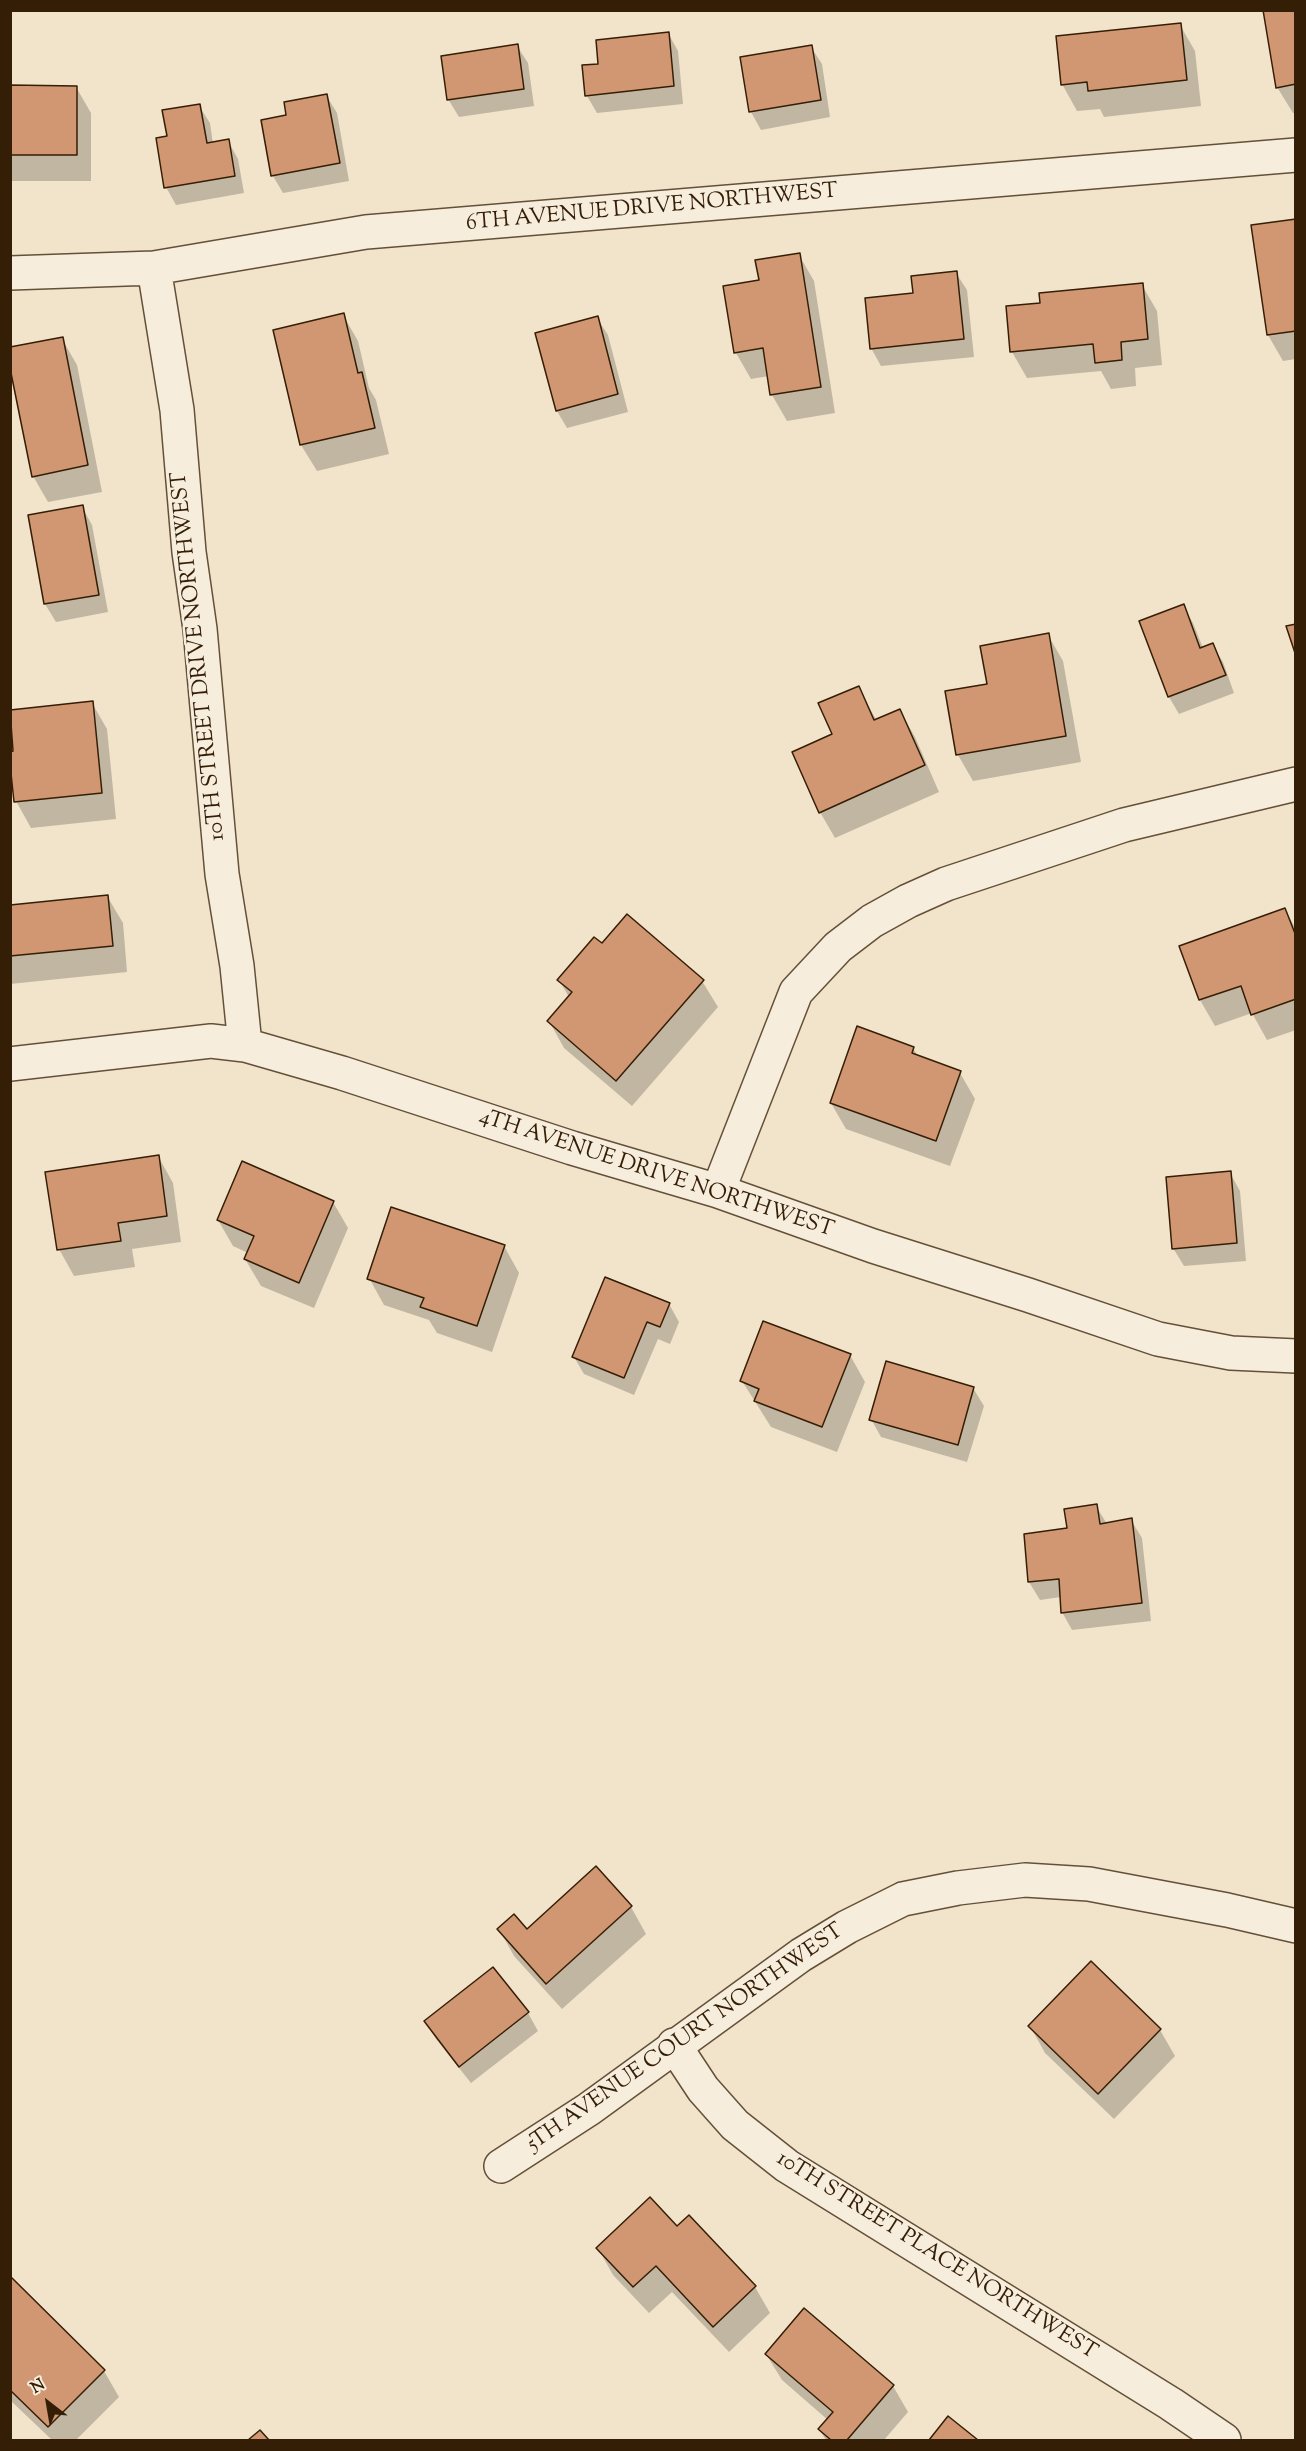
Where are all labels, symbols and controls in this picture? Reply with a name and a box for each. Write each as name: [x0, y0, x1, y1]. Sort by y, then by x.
street label: 6TH AVENUE DRIVE NORTHWEST: [465, 180, 839, 238]
street label: 10TH STREET DRIVE NORTHWEST: [167, 470, 233, 842]
street label: 4TH AVENUE DRIVE NORTHWEST: [475, 1105, 837, 1245]
street label: 5TH AVENUE COURT NORTHWEST: [523, 1919, 849, 2159]
street label: 10TH STREET PLACE NORTHWEST: [771, 2147, 1101, 2367]
north arrow: [18, 2373, 78, 2433]
text: N: [27, 2374, 50, 2400]

